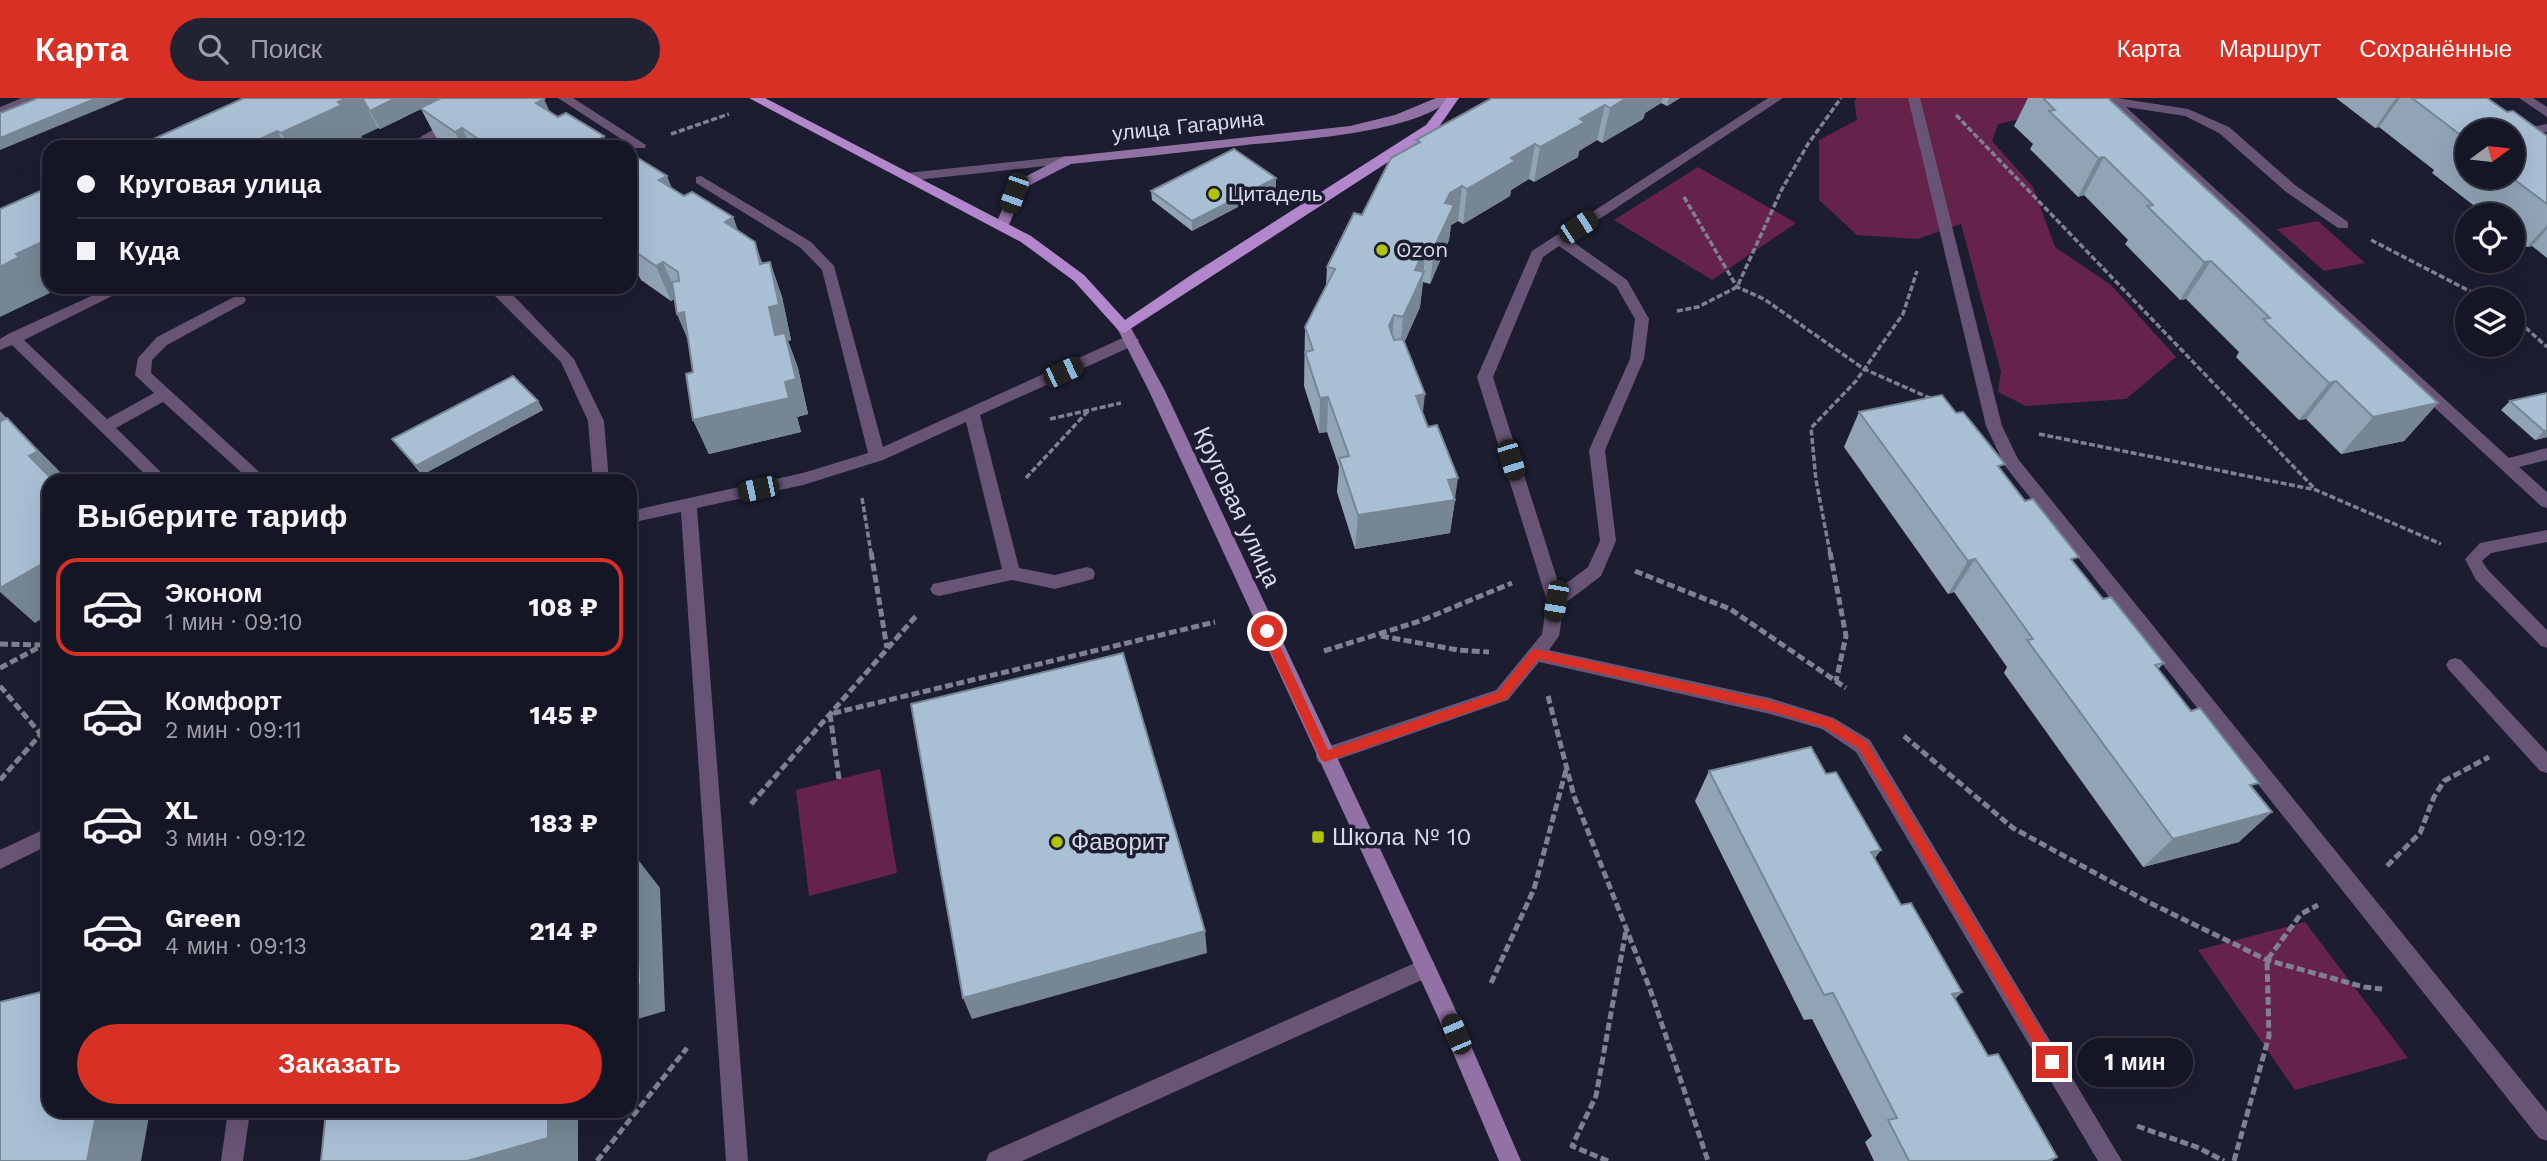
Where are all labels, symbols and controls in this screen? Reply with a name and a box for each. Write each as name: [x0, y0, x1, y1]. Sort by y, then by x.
search box: [170, 18, 660, 81]
text: Карта: [35, 30, 128, 69]
icon: search: [194, 30, 232, 68]
text: Поиск: [250, 34, 322, 64]
text: Карта: [2117, 35, 2181, 63]
text: Маршрут: [2219, 35, 2321, 63]
text: Сохранённые: [2359, 35, 2512, 63]
street label: улица Гагарина: [1111, 105, 1265, 146]
north arrow: [2455, 119, 2525, 189]
map controls: [2455, 119, 2525, 357]
text: Круговая улица: [119, 169, 321, 199]
car: [998, 170, 1031, 216]
place label: Цитадель: [1228, 181, 1323, 206]
marker: Цитадель: [1206, 186, 1222, 202]
button: locate: [2455, 203, 2525, 273]
car: [1555, 207, 1602, 247]
text: Куда: [119, 236, 180, 266]
place label: Ozon: [1396, 237, 1448, 262]
marker: Ozon: [1374, 242, 1390, 258]
button: layers: [2455, 287, 2525, 357]
car: [1040, 354, 1087, 390]
street label: Круговая улица: [1188, 422, 1287, 592]
car: [1495, 437, 1528, 483]
car: [736, 474, 781, 504]
text: Выберите тариф: [77, 497, 348, 535]
icon: car: [81, 576, 144, 639]
text: Эконом: [165, 578, 263, 608]
car: [1543, 578, 1570, 624]
text: 108 ₽: [528, 592, 598, 622]
text: 1 мин · 09:10: [165, 609, 303, 636]
route start: [1251, 615, 1283, 647]
icon: car: [81, 684, 144, 747]
text: Комфорт: [165, 686, 282, 716]
text: 145 ₽: [530, 700, 598, 730]
text: 2 мин · 09:11: [165, 717, 302, 744]
icon: car: [81, 792, 144, 855]
text: XL: [165, 795, 198, 825]
text: 183 ₽: [530, 808, 598, 838]
place label: Школа № 10: [1332, 823, 1471, 851]
text: 3 мин · 09:12: [165, 825, 306, 852]
place label: Фаворит: [1071, 828, 1166, 856]
marker: Школа № 10: [1310, 829, 1326, 845]
marker: Фаворит: [1049, 834, 1065, 850]
icon: car: [81, 900, 144, 963]
text: Green: [165, 903, 241, 933]
text: 214 ₽: [529, 916, 598, 946]
text: 4 мин · 09:13: [165, 933, 307, 960]
car: [1439, 1011, 1474, 1057]
button: Заказать: [77, 1024, 602, 1104]
callout: 1 мин: [2076, 1038, 2192, 1086]
route end: [2036, 1046, 2068, 1078]
text: 1 мин: [2104, 1049, 2166, 1076]

